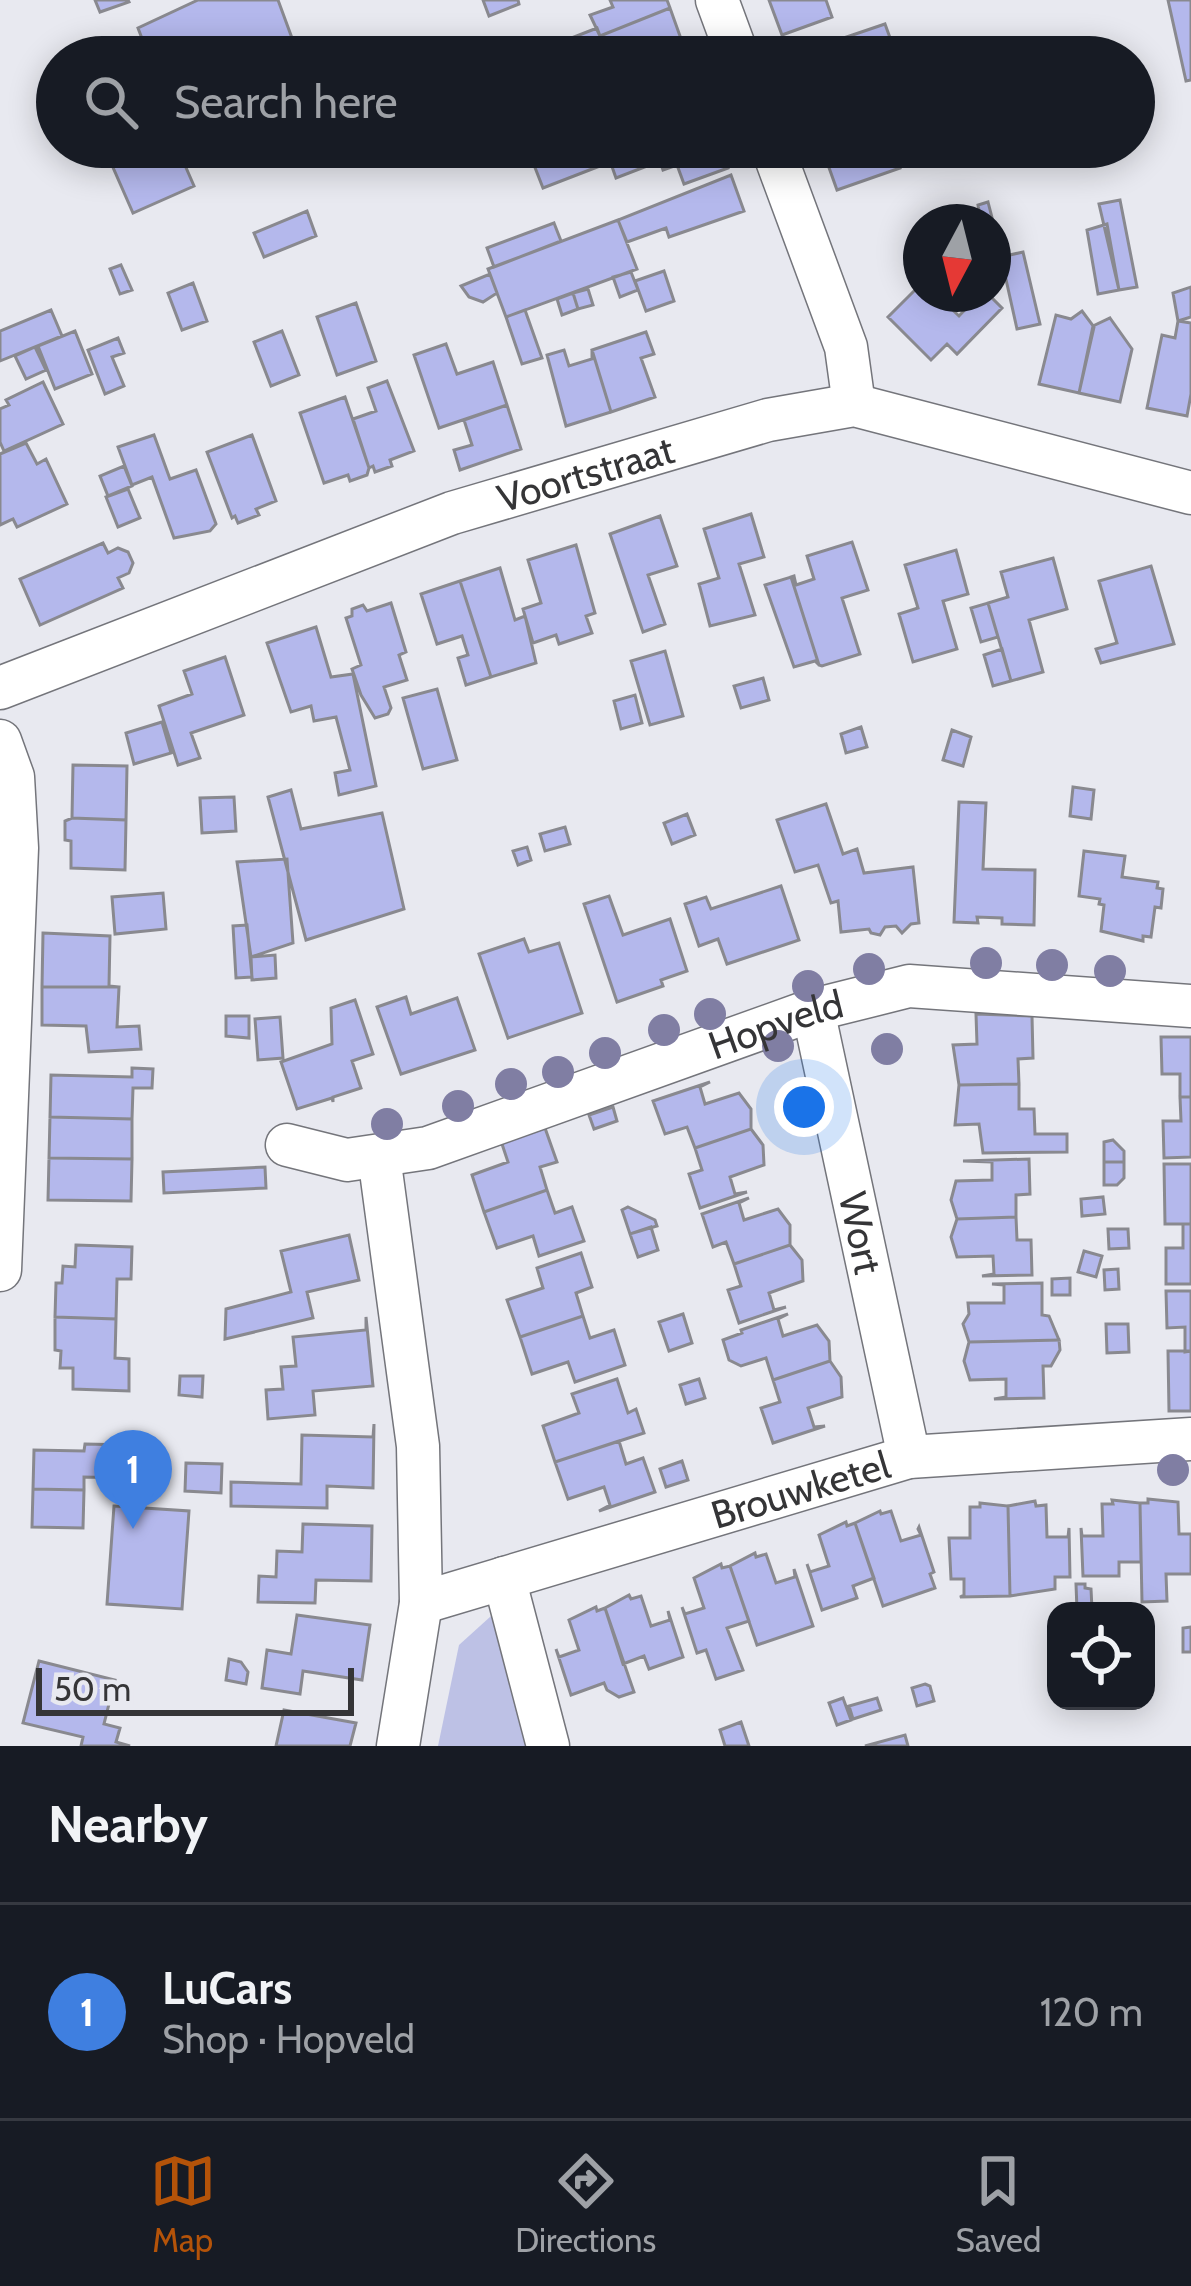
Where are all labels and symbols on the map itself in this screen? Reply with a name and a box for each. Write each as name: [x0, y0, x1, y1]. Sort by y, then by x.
north arrow: [903, 204, 1011, 312]
street label: Voortstraat: [492, 425, 679, 522]
street label: Hopveld: [702, 979, 848, 1069]
your location: [774, 1077, 834, 1137]
street label: Wort: [829, 1188, 893, 1278]
pin: 1: [94, 1430, 172, 1529]
street label: Brouwketel: [705, 1440, 895, 1539]
scale bar: [36, 1662, 354, 1715]

